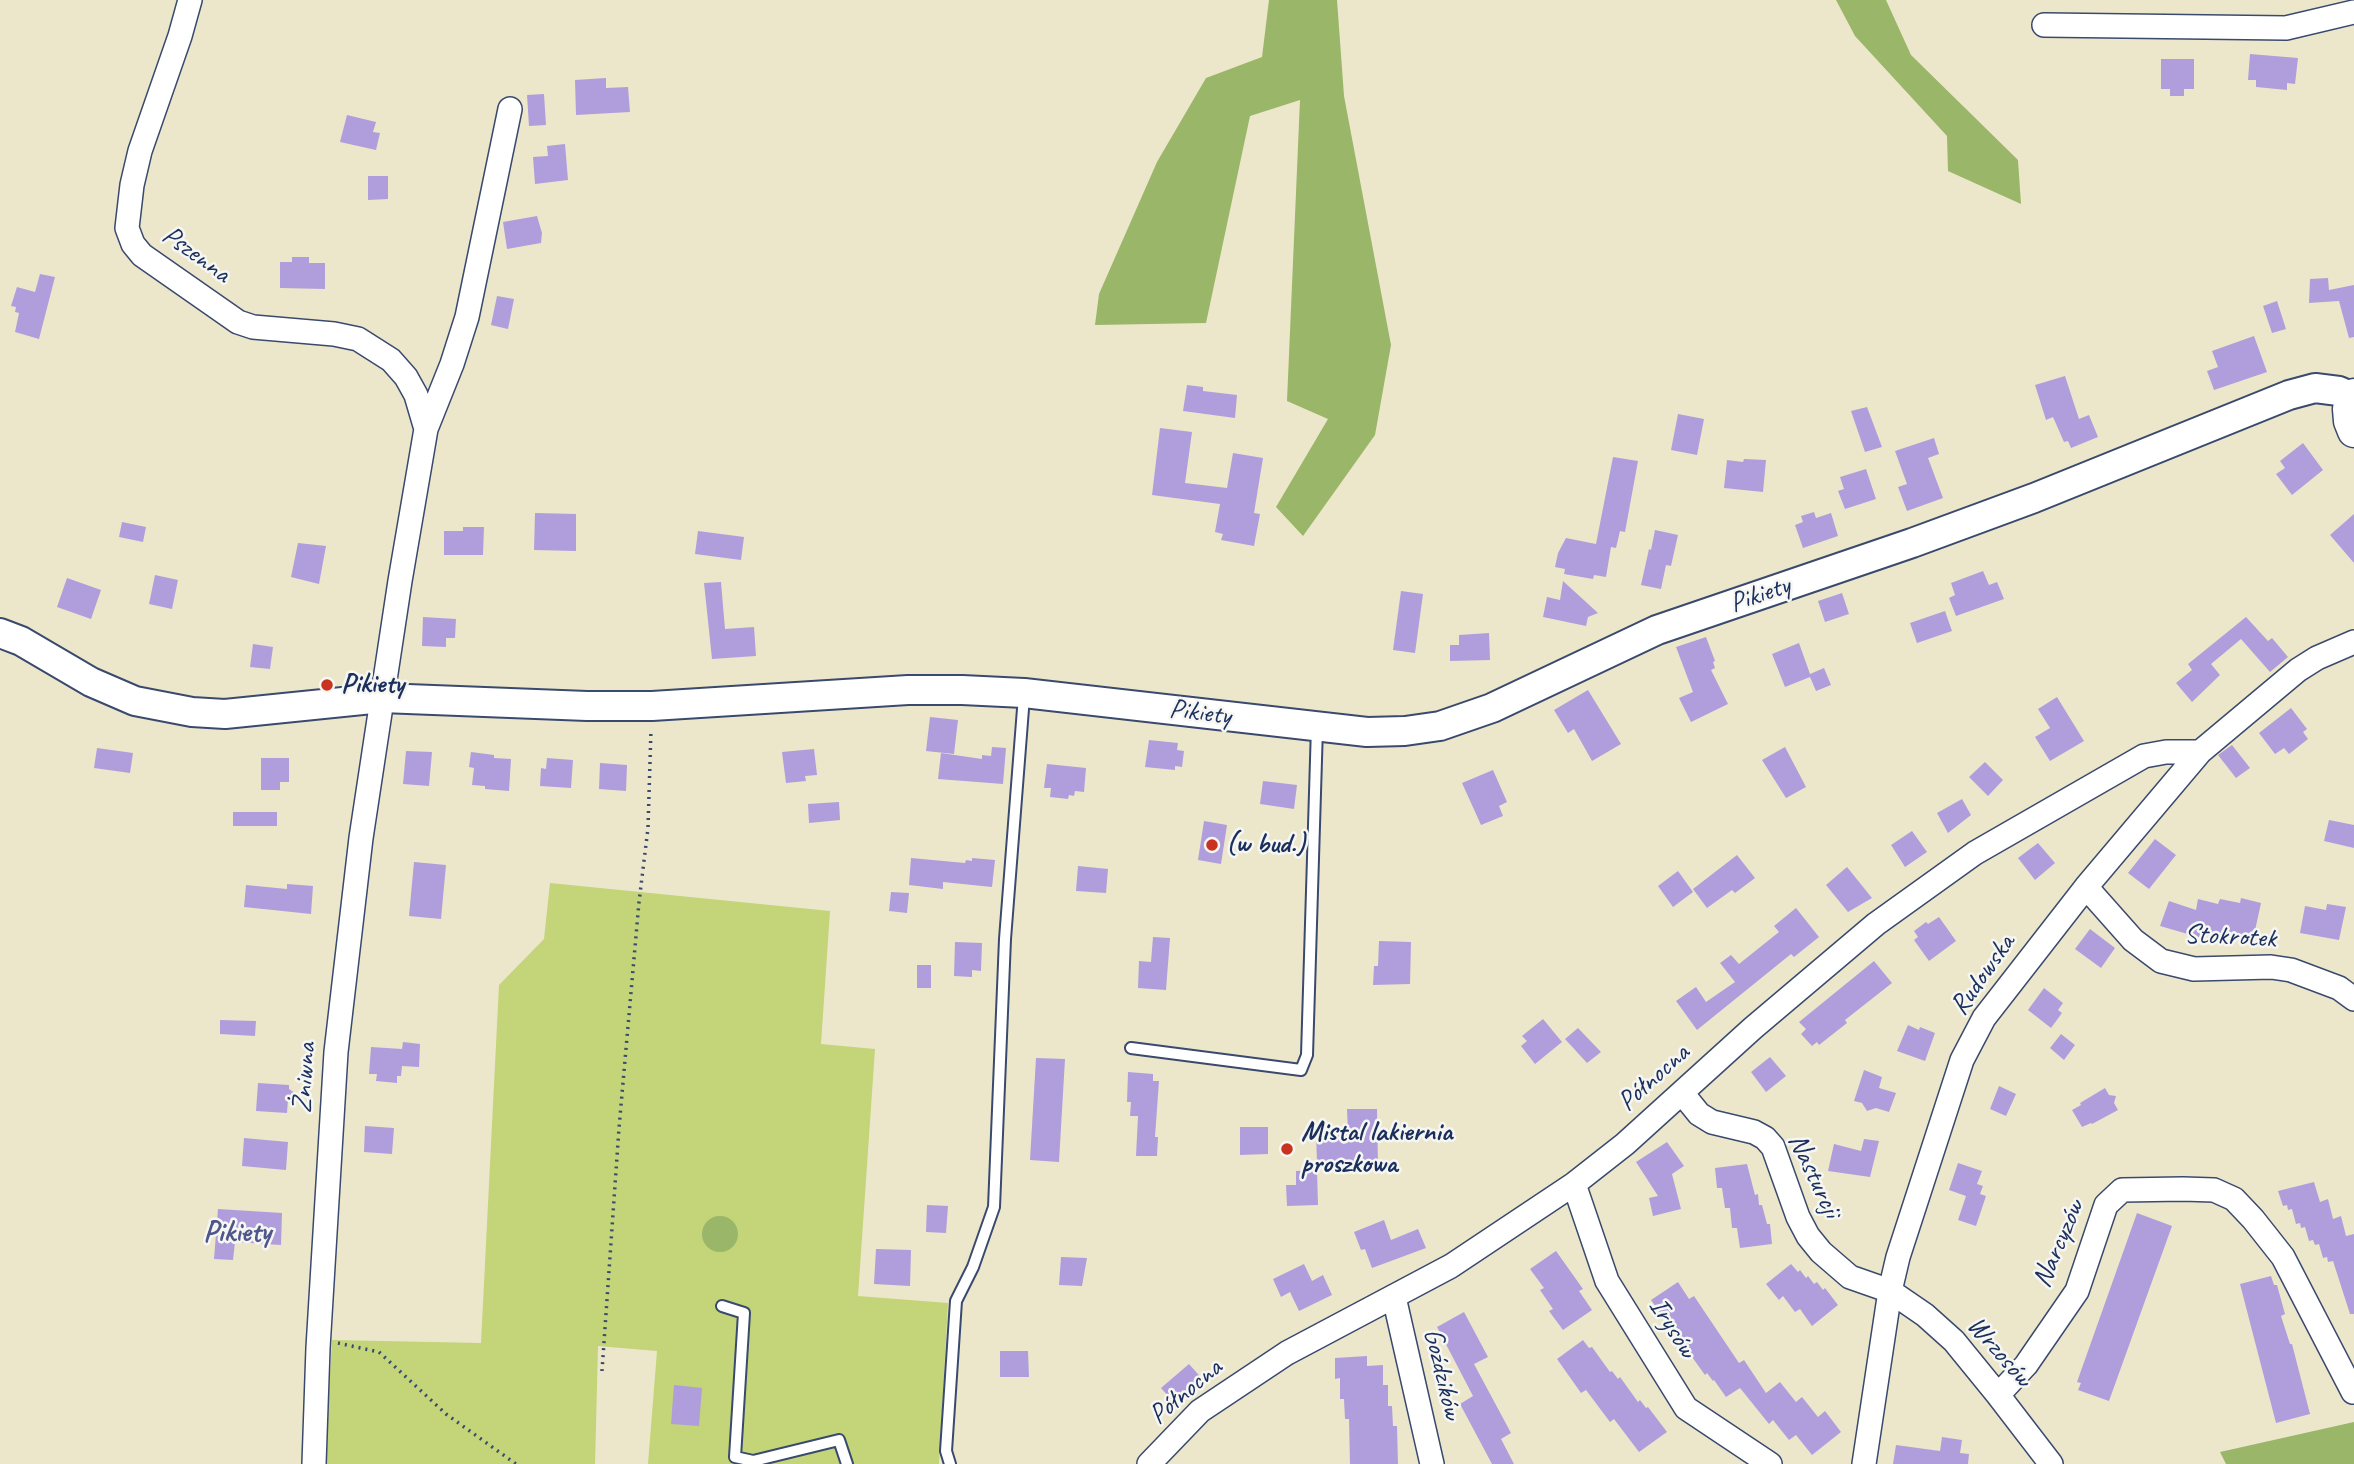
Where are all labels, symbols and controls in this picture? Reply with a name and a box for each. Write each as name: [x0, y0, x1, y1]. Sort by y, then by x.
street label: Pszenna: [155, 219, 237, 291]
street label: Pikiety: [1725, 569, 1795, 621]
place label: Pikiety: [341, 668, 404, 702]
marker: Pikiety: [319, 677, 335, 693]
street label: Pikiety: [1167, 693, 1233, 733]
place label: (w bud.): [1226, 828, 1305, 862]
marker: (w bud.): [1204, 837, 1220, 853]
street label: Stokrotek: [2183, 918, 2277, 956]
street label: Rudowska: [1943, 928, 2023, 1022]
street label: Północna: [1611, 1037, 1697, 1119]
street label: Żniwna: [286, 1042, 324, 1114]
place label: Mistal lakiernia proszkowa: [1301, 1116, 1452, 1182]
street label: Nasturcji: [1780, 1129, 1848, 1223]
marker: Mistal lakiernia proszkowa: [1279, 1141, 1295, 1157]
street label: Narcyzów: [2026, 1195, 2092, 1293]
district label: Pikiety: [203, 1215, 271, 1251]
street label: Irysów: [1641, 1292, 1703, 1364]
street label: Wrzosów: [1959, 1310, 2039, 1394]
street label: Goździków: [1415, 1325, 1469, 1423]
street label: Północna: [1143, 1352, 1229, 1432]

